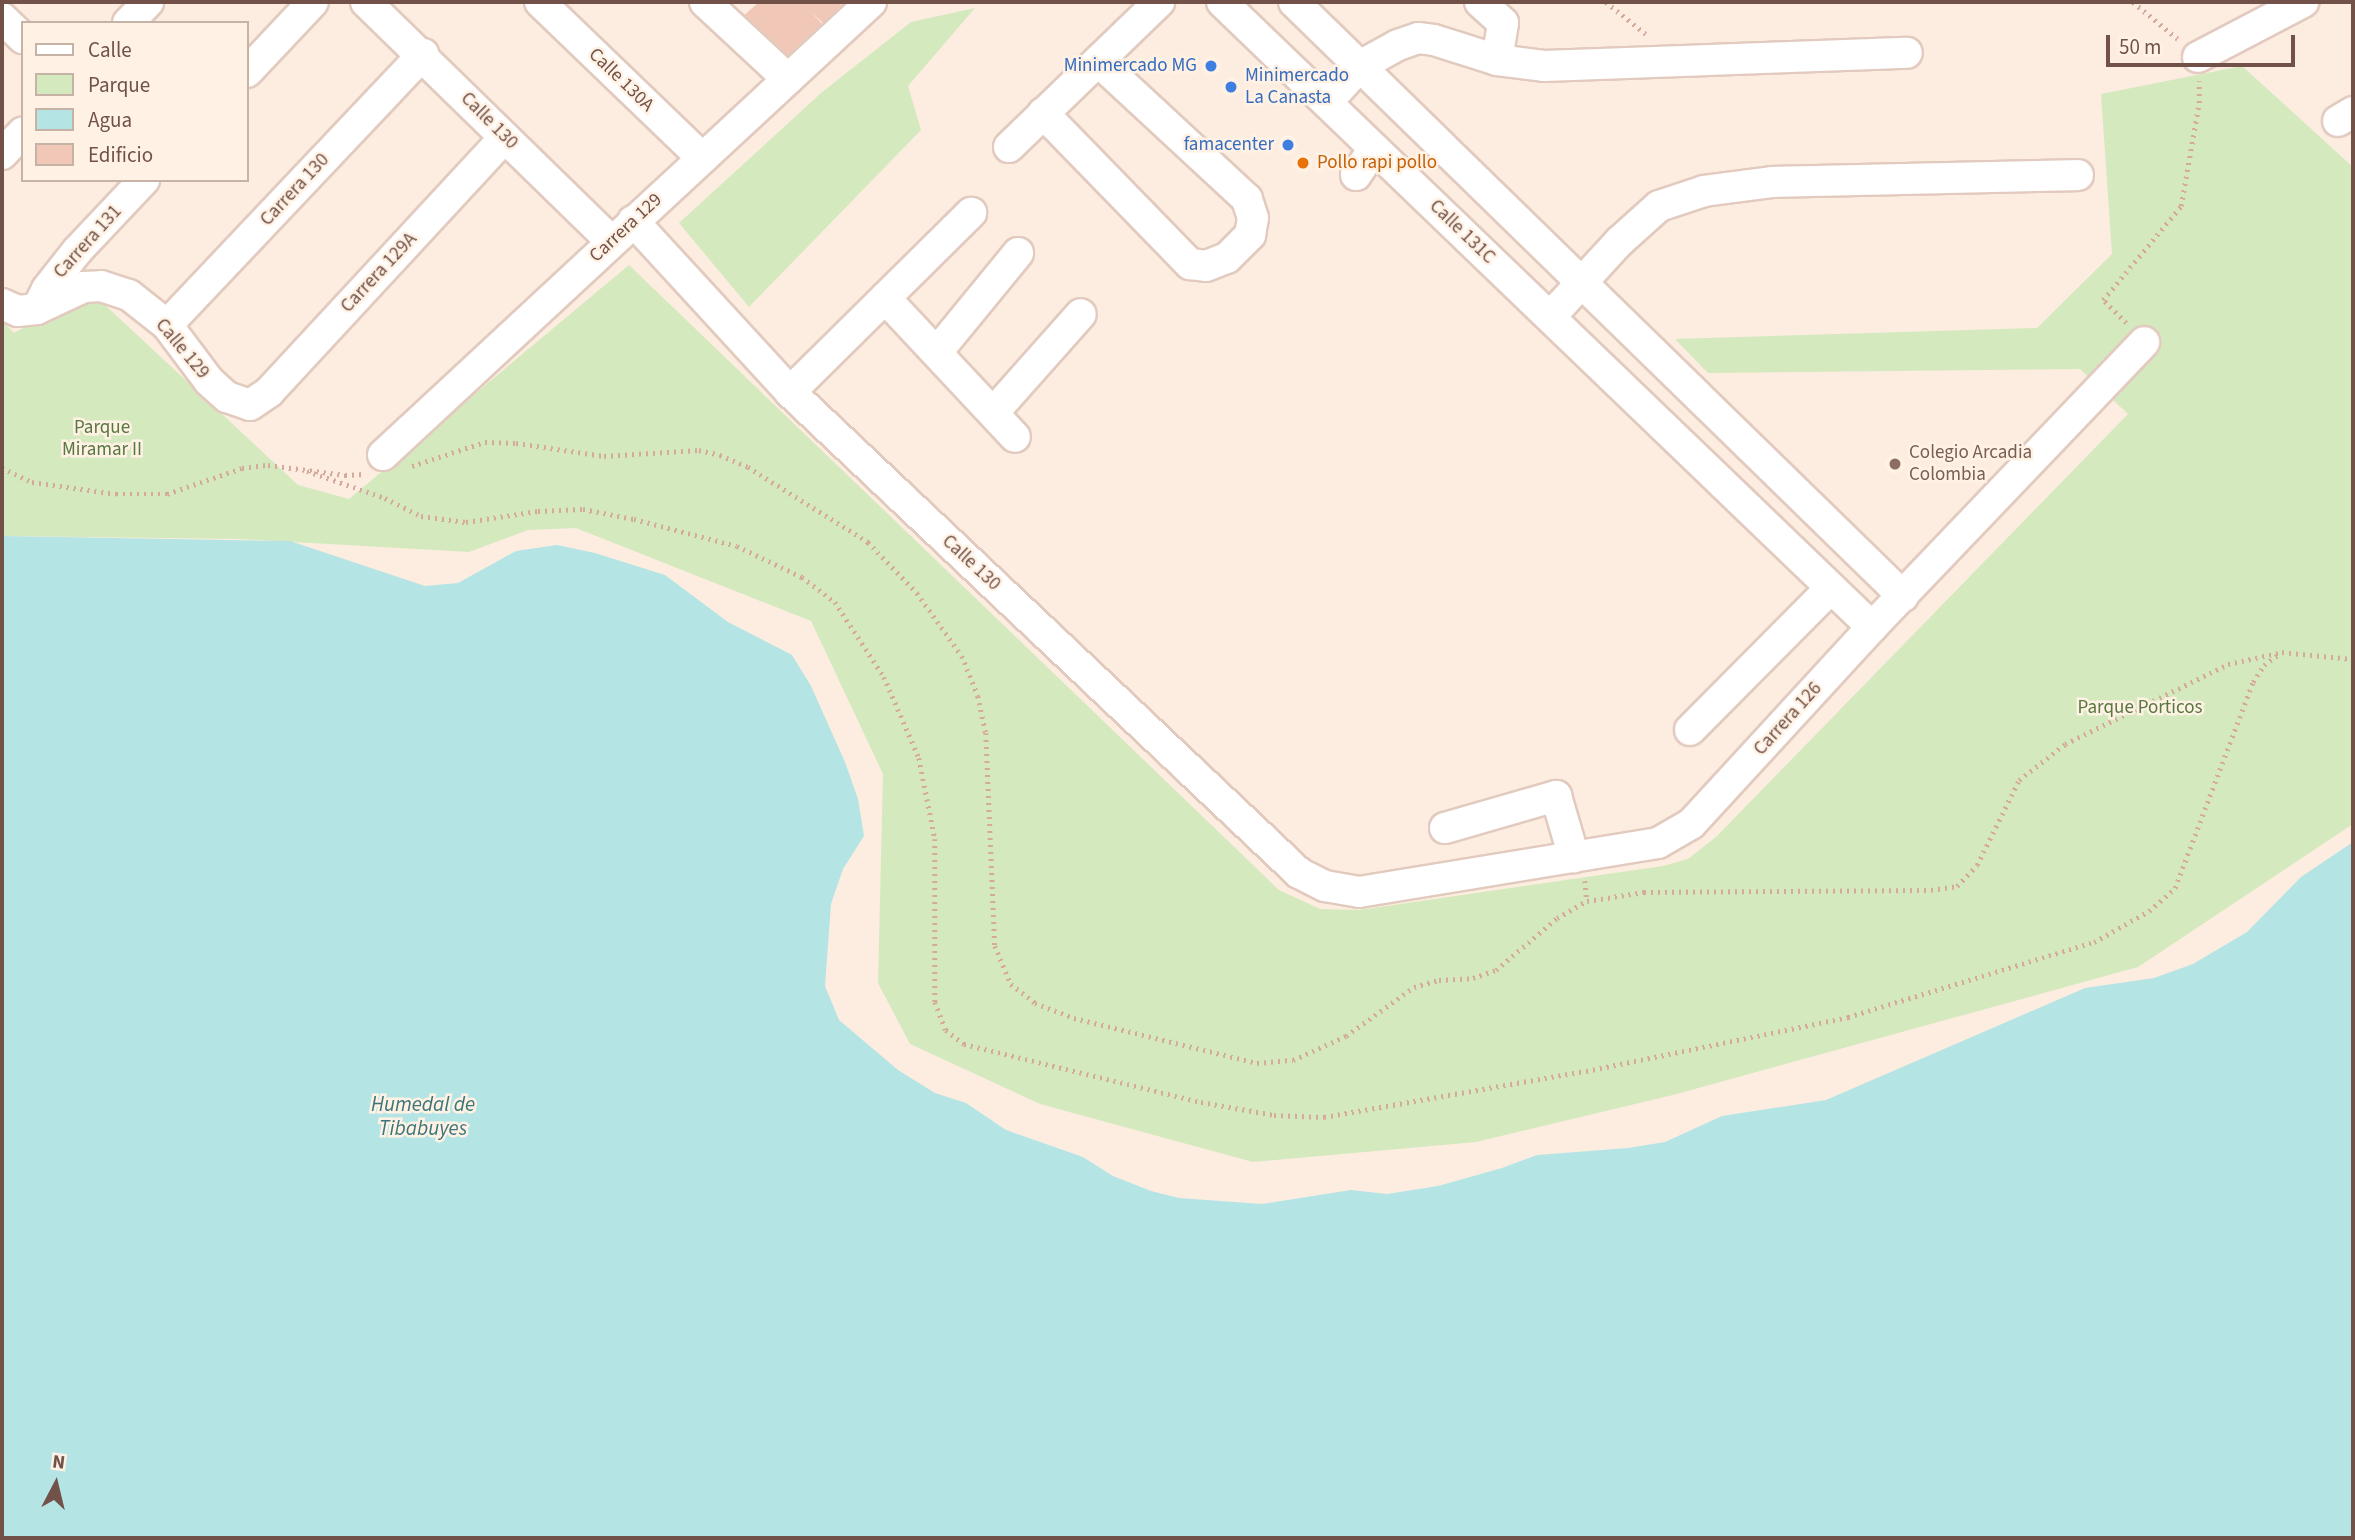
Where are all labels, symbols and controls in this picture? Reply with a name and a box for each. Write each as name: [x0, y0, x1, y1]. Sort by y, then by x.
legend: [21, 21, 248, 182]
scale bar: [2110, 21, 2299, 65]
text: 50 m: [2119, 32, 2161, 62]
text: Calle: [88, 35, 132, 65]
street label: Calle 130A: [584, 43, 658, 117]
place label: Minimercado MG: [1064, 55, 1197, 77]
marker: Minimercado MG: [1203, 58, 1219, 74]
place label: Minimercado La Canasta: [1245, 65, 1349, 109]
text: Parque: [88, 70, 150, 100]
marker: Minimercado La Canasta: [1223, 79, 1239, 95]
street label: Calle 130: [456, 88, 522, 154]
text: Agua: [88, 105, 132, 135]
place label: famacenter: [1184, 134, 1274, 156]
marker: famacenter: [1280, 137, 1296, 153]
text: Edificio: [88, 140, 153, 170]
street label: Carrera 130: [256, 149, 334, 231]
place label: Pollo rapi pollo: [1317, 152, 1437, 174]
marker: Pollo rapi pollo: [1295, 155, 1311, 171]
street label: Carrera 129: [585, 189, 667, 267]
street label: Calle 131C: [1424, 195, 1500, 269]
street label: Carrera 131: [49, 201, 127, 283]
street label: Carrera 129A: [336, 228, 422, 318]
street label: Calle 129: [150, 314, 214, 384]
park label: Parque Miramar II: [62, 417, 142, 461]
place label: Colegio Arcadia Colombia: [1909, 442, 2032, 486]
marker: Colegio Arcadia Colombia: [1887, 456, 1903, 472]
street label: Calle 130: [937, 530, 1005, 596]
street label: Carrera 126: [1749, 678, 1827, 760]
park label: Parque Porticos: [2078, 697, 2202, 719]
water label: Humedal de Tibabuyes: [371, 1091, 475, 1141]
text: N: [51, 1448, 67, 1477]
north arrow: [21, 1449, 91, 1519]

